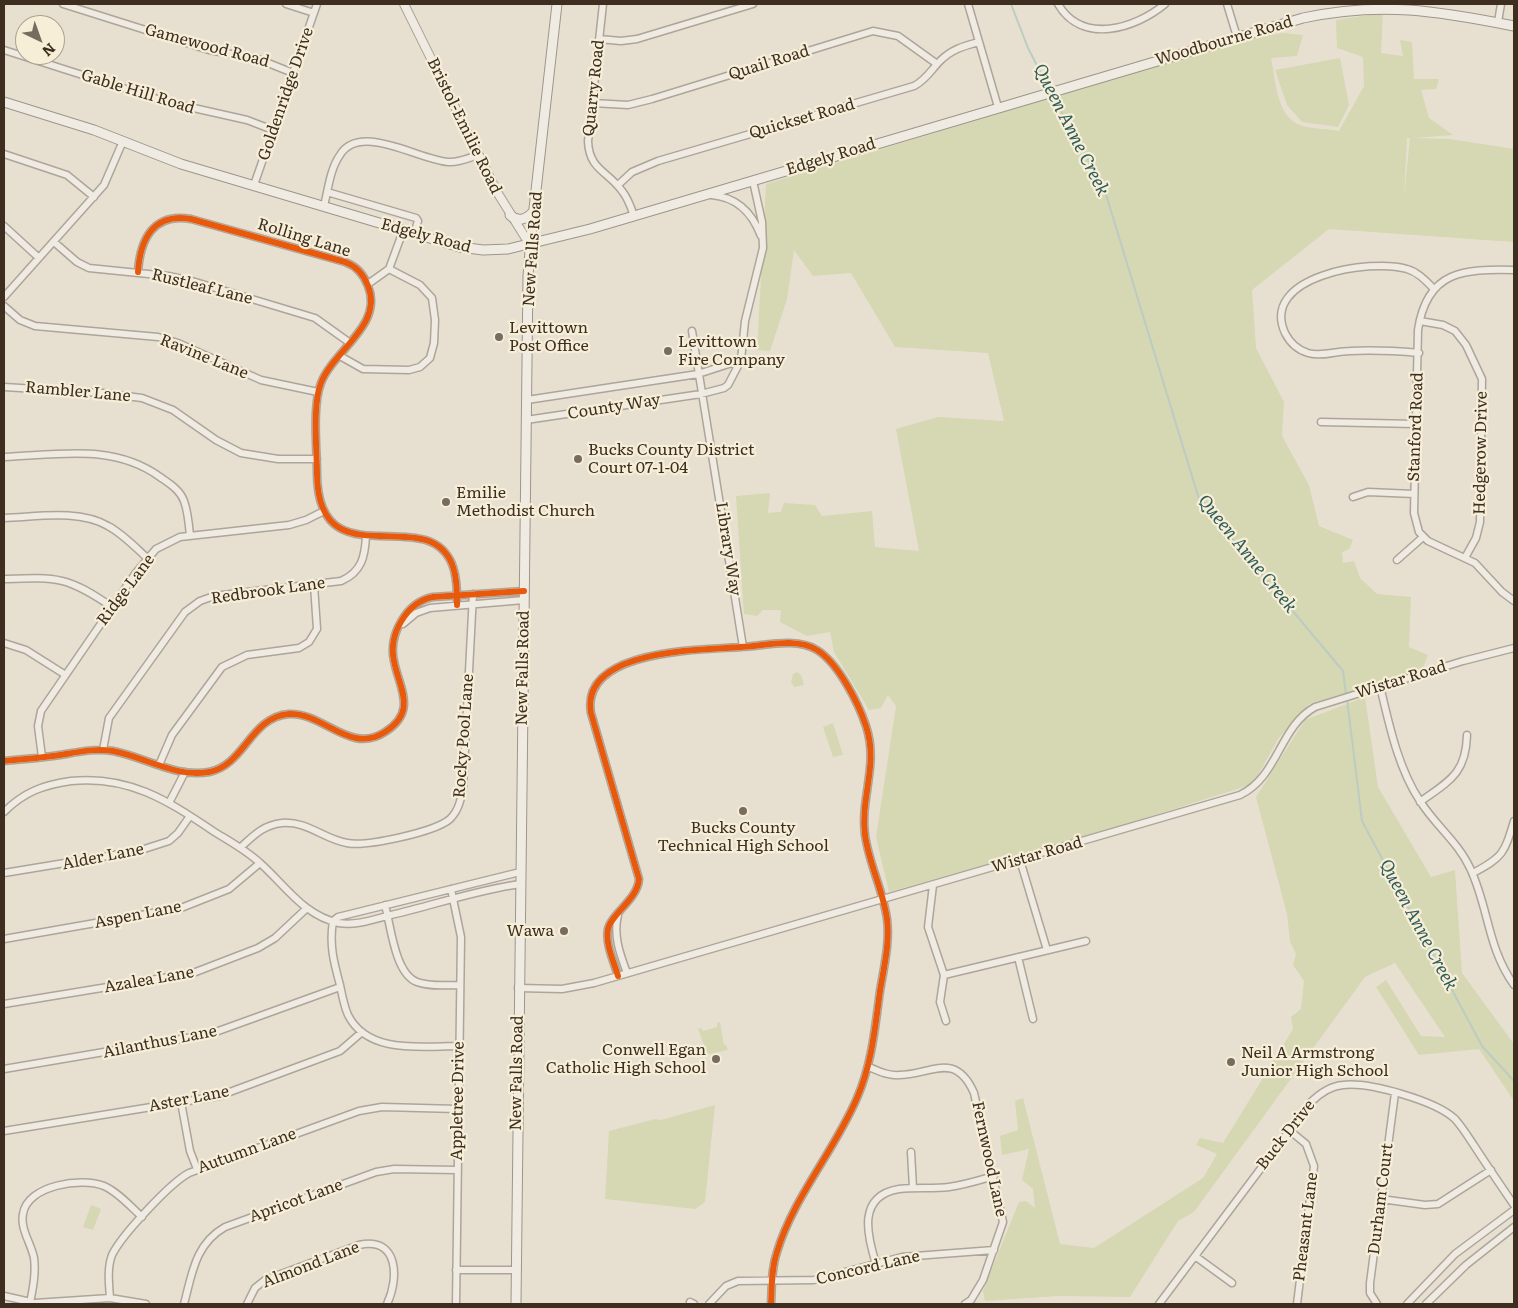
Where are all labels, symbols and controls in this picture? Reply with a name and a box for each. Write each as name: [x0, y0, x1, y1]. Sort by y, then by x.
street label: Woodbourne Road: [1153, 12, 1295, 70]
north arrow: [15, 15, 65, 65]
street label: Gamewood Road: [143, 20, 271, 72]
street label: Goldenridge Drive: [254, 25, 318, 163]
text: N: [38, 39, 60, 62]
street label: Quarry Road: [579, 39, 609, 137]
street label: Quail Road: [726, 42, 812, 84]
street label: Bristol-Emilie Road: [423, 55, 505, 197]
water label: Queen Anne Creek: [1028, 60, 1114, 200]
street label: Gable Hill Road: [79, 66, 197, 118]
street label: Quickset Road: [747, 95, 857, 143]
street label: Edgely Road: [784, 134, 878, 180]
street label: New Falls Road: [519, 191, 547, 307]
street label: Rolling Lane: [255, 215, 353, 261]
street label: Edgely Road: [379, 215, 473, 257]
street label: Rustleaf Lane: [149, 265, 255, 309]
place label: Levittown Post Office: [509, 318, 589, 356]
street label: Ravine Lane: [157, 331, 251, 383]
marker: Levittown Post Office: [493, 331, 505, 343]
place label: Levittown Fire Company: [678, 332, 785, 370]
marker: Levittown Fire Company: [662, 345, 674, 357]
street label: Stanford Road: [1404, 372, 1428, 482]
street label: Rambler Lane: [24, 378, 132, 406]
street label: County Way: [566, 390, 662, 424]
street label: Hedgerow Drive: [1470, 391, 1492, 515]
place label: Bucks County District Court 07-1-04: [588, 440, 754, 478]
marker: Bucks County District Court 07-1-04: [572, 453, 584, 465]
place label: Emilie Methodist Church: [456, 483, 595, 521]
water label: Queen Anne Creek: [1193, 491, 1301, 617]
marker: Emilie Methodist Church: [440, 496, 452, 508]
street label: Library Way: [711, 501, 745, 597]
street label: Ridge Lane: [93, 551, 159, 629]
street label: Redbrook Lane: [210, 573, 326, 609]
street label: New Falls Road: [512, 610, 534, 726]
street label: Wistar Road: [1353, 657, 1449, 703]
street label: Rocky Pool Lane: [450, 673, 478, 799]
marker: Bucks County Technical High School: [737, 805, 749, 817]
place label: Bucks County Technical High School: [657, 818, 829, 856]
street label: Wistar Road: [989, 833, 1085, 877]
street label: Alder Lane: [60, 840, 146, 874]
water label: Queen Anne Creek: [1374, 856, 1462, 994]
street label: Aspen Lane: [93, 897, 183, 933]
place label: Wawa: [507, 921, 554, 941]
marker: Wawa: [558, 925, 570, 937]
street label: Azalea Lane: [103, 963, 195, 997]
street label: New Falls Road: [506, 1015, 528, 1131]
street label: Ailanthus Lane: [101, 1022, 219, 1062]
place label: Conwell Egan Catholic High School: [546, 1040, 706, 1078]
street label: Appletree Drive: [447, 1041, 469, 1161]
place label: Neil A Armstrong Junior High School: [1241, 1043, 1389, 1081]
marker: Conwell Egan Catholic High School: [710, 1053, 722, 1065]
marker: Neil A Armstrong Junior High School: [1225, 1056, 1237, 1068]
street label: Aster Lane: [147, 1082, 231, 1116]
street label: Buck Drive: [1253, 1096, 1319, 1174]
street label: Fernwood Lane: [967, 1099, 1011, 1219]
street label: Autumn Lane: [195, 1124, 299, 1178]
street label: Durham Court: [1365, 1142, 1397, 1256]
street label: Pheasant Lane: [1290, 1171, 1322, 1283]
street label: Apricot Lane: [247, 1175, 345, 1227]
street label: Almond Lane: [260, 1238, 362, 1292]
street label: Concord Lane: [814, 1247, 922, 1289]

